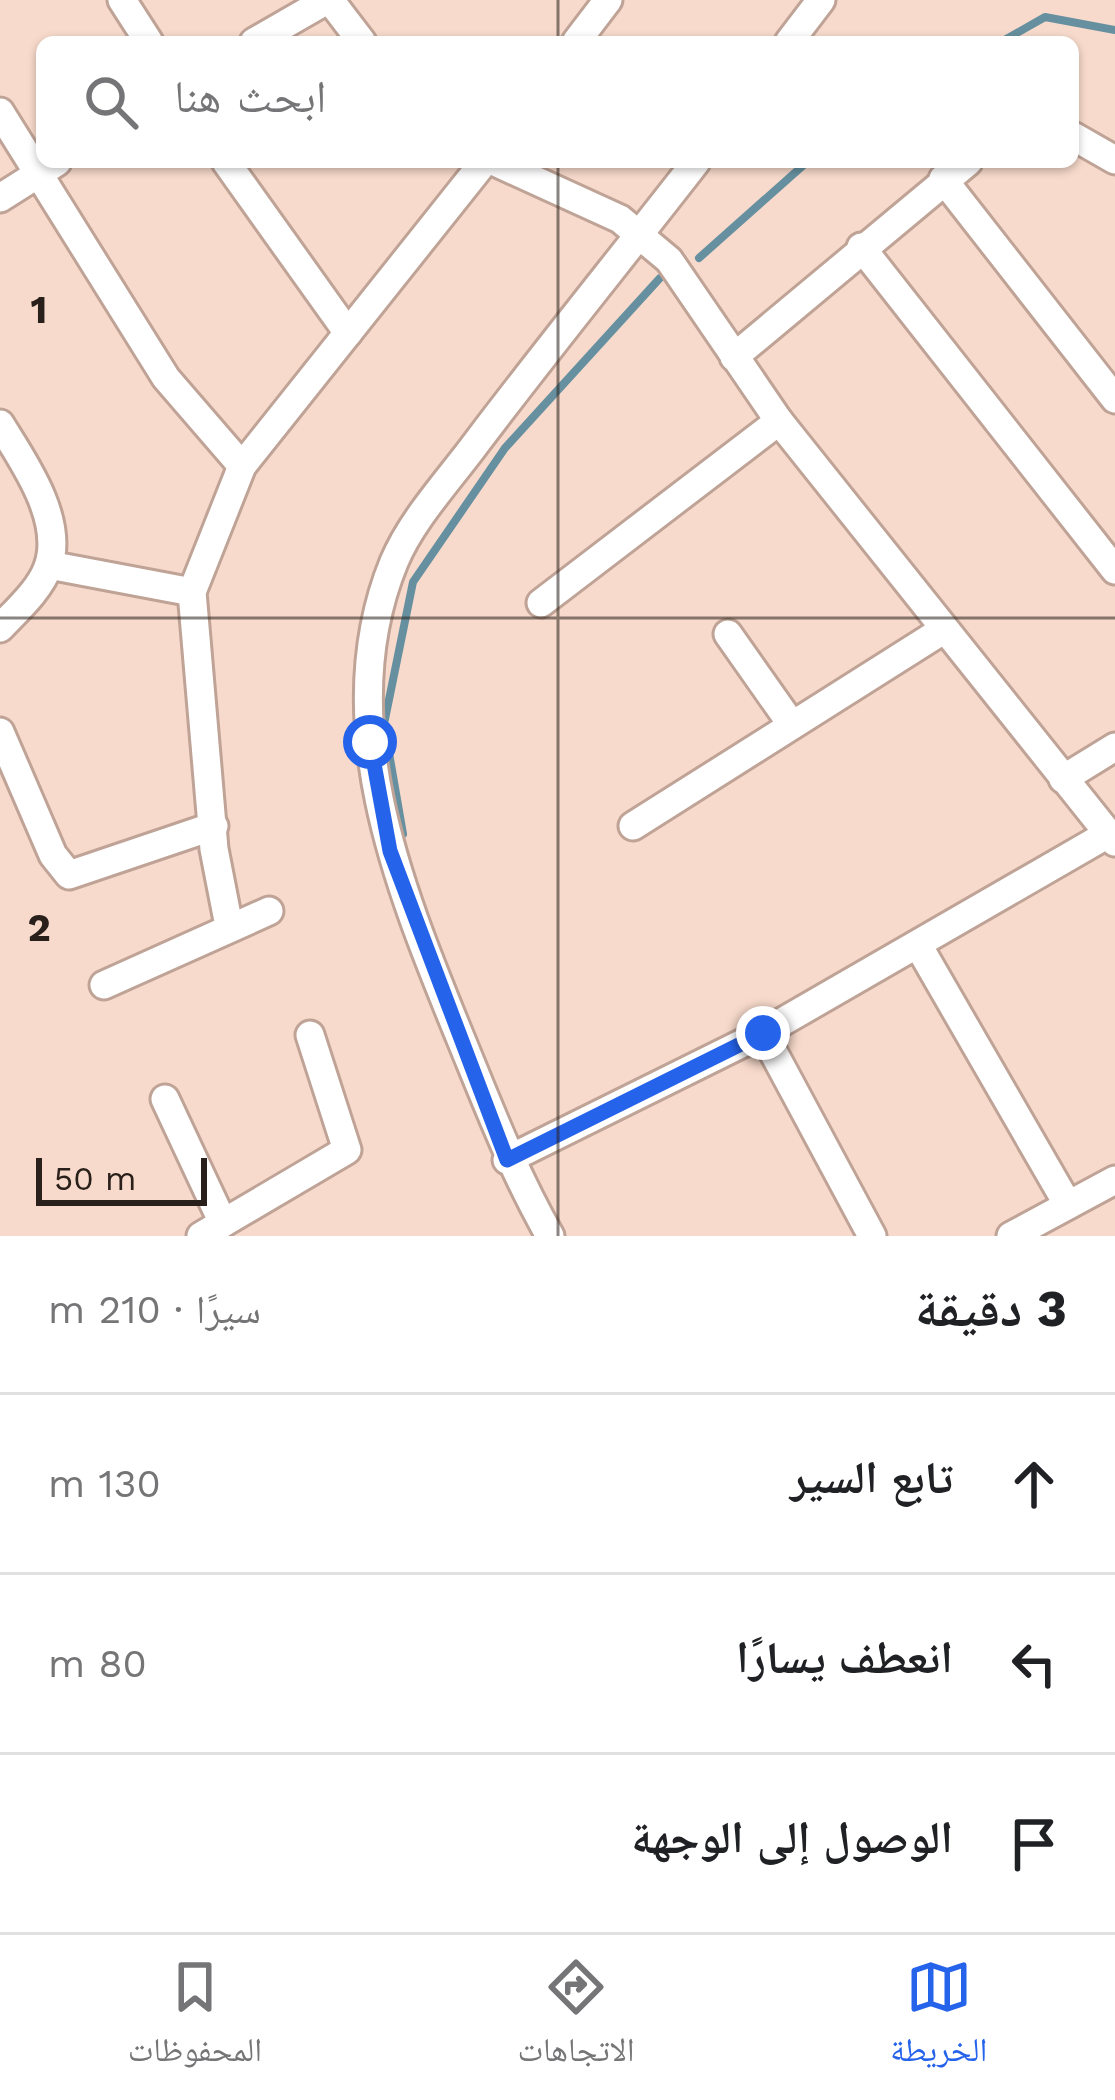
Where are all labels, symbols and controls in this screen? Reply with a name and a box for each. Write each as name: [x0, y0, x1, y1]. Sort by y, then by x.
search box: [36, 36, 1079, 168]
icon: search: [78, 69, 144, 135]
text: ابحث هنا: [174, 70, 327, 123]
text: 1: [31, 287, 47, 332]
route start: [343, 715, 397, 769]
text: 2: [27, 905, 51, 950]
route end: [736, 1006, 790, 1060]
scale bar: [36, 1152, 207, 1205]
text: 50 m: [54, 1159, 136, 1198]
text: 3 دقيقة: [915, 1279, 1067, 1338]
text: سيرًا · 210 m: [48, 1287, 261, 1332]
text: تابع السير: [790, 1451, 953, 1504]
icon: ahead: [1001, 1451, 1067, 1517]
text: 130 m: [48, 1461, 161, 1506]
text: انعطف يسارًا: [736, 1631, 953, 1684]
icon: left: [1001, 1631, 1067, 1697]
text: 80 m: [48, 1641, 147, 1686]
text: الوصول إلى الوجهة: [631, 1811, 953, 1864]
icon: arrive: [1001, 1811, 1067, 1877]
tab: المحفوظات: [128, 1954, 262, 2082]
tab: الاتجاهات: [517, 1954, 635, 2082]
tab: الخريطة: [890, 1954, 987, 2082]

